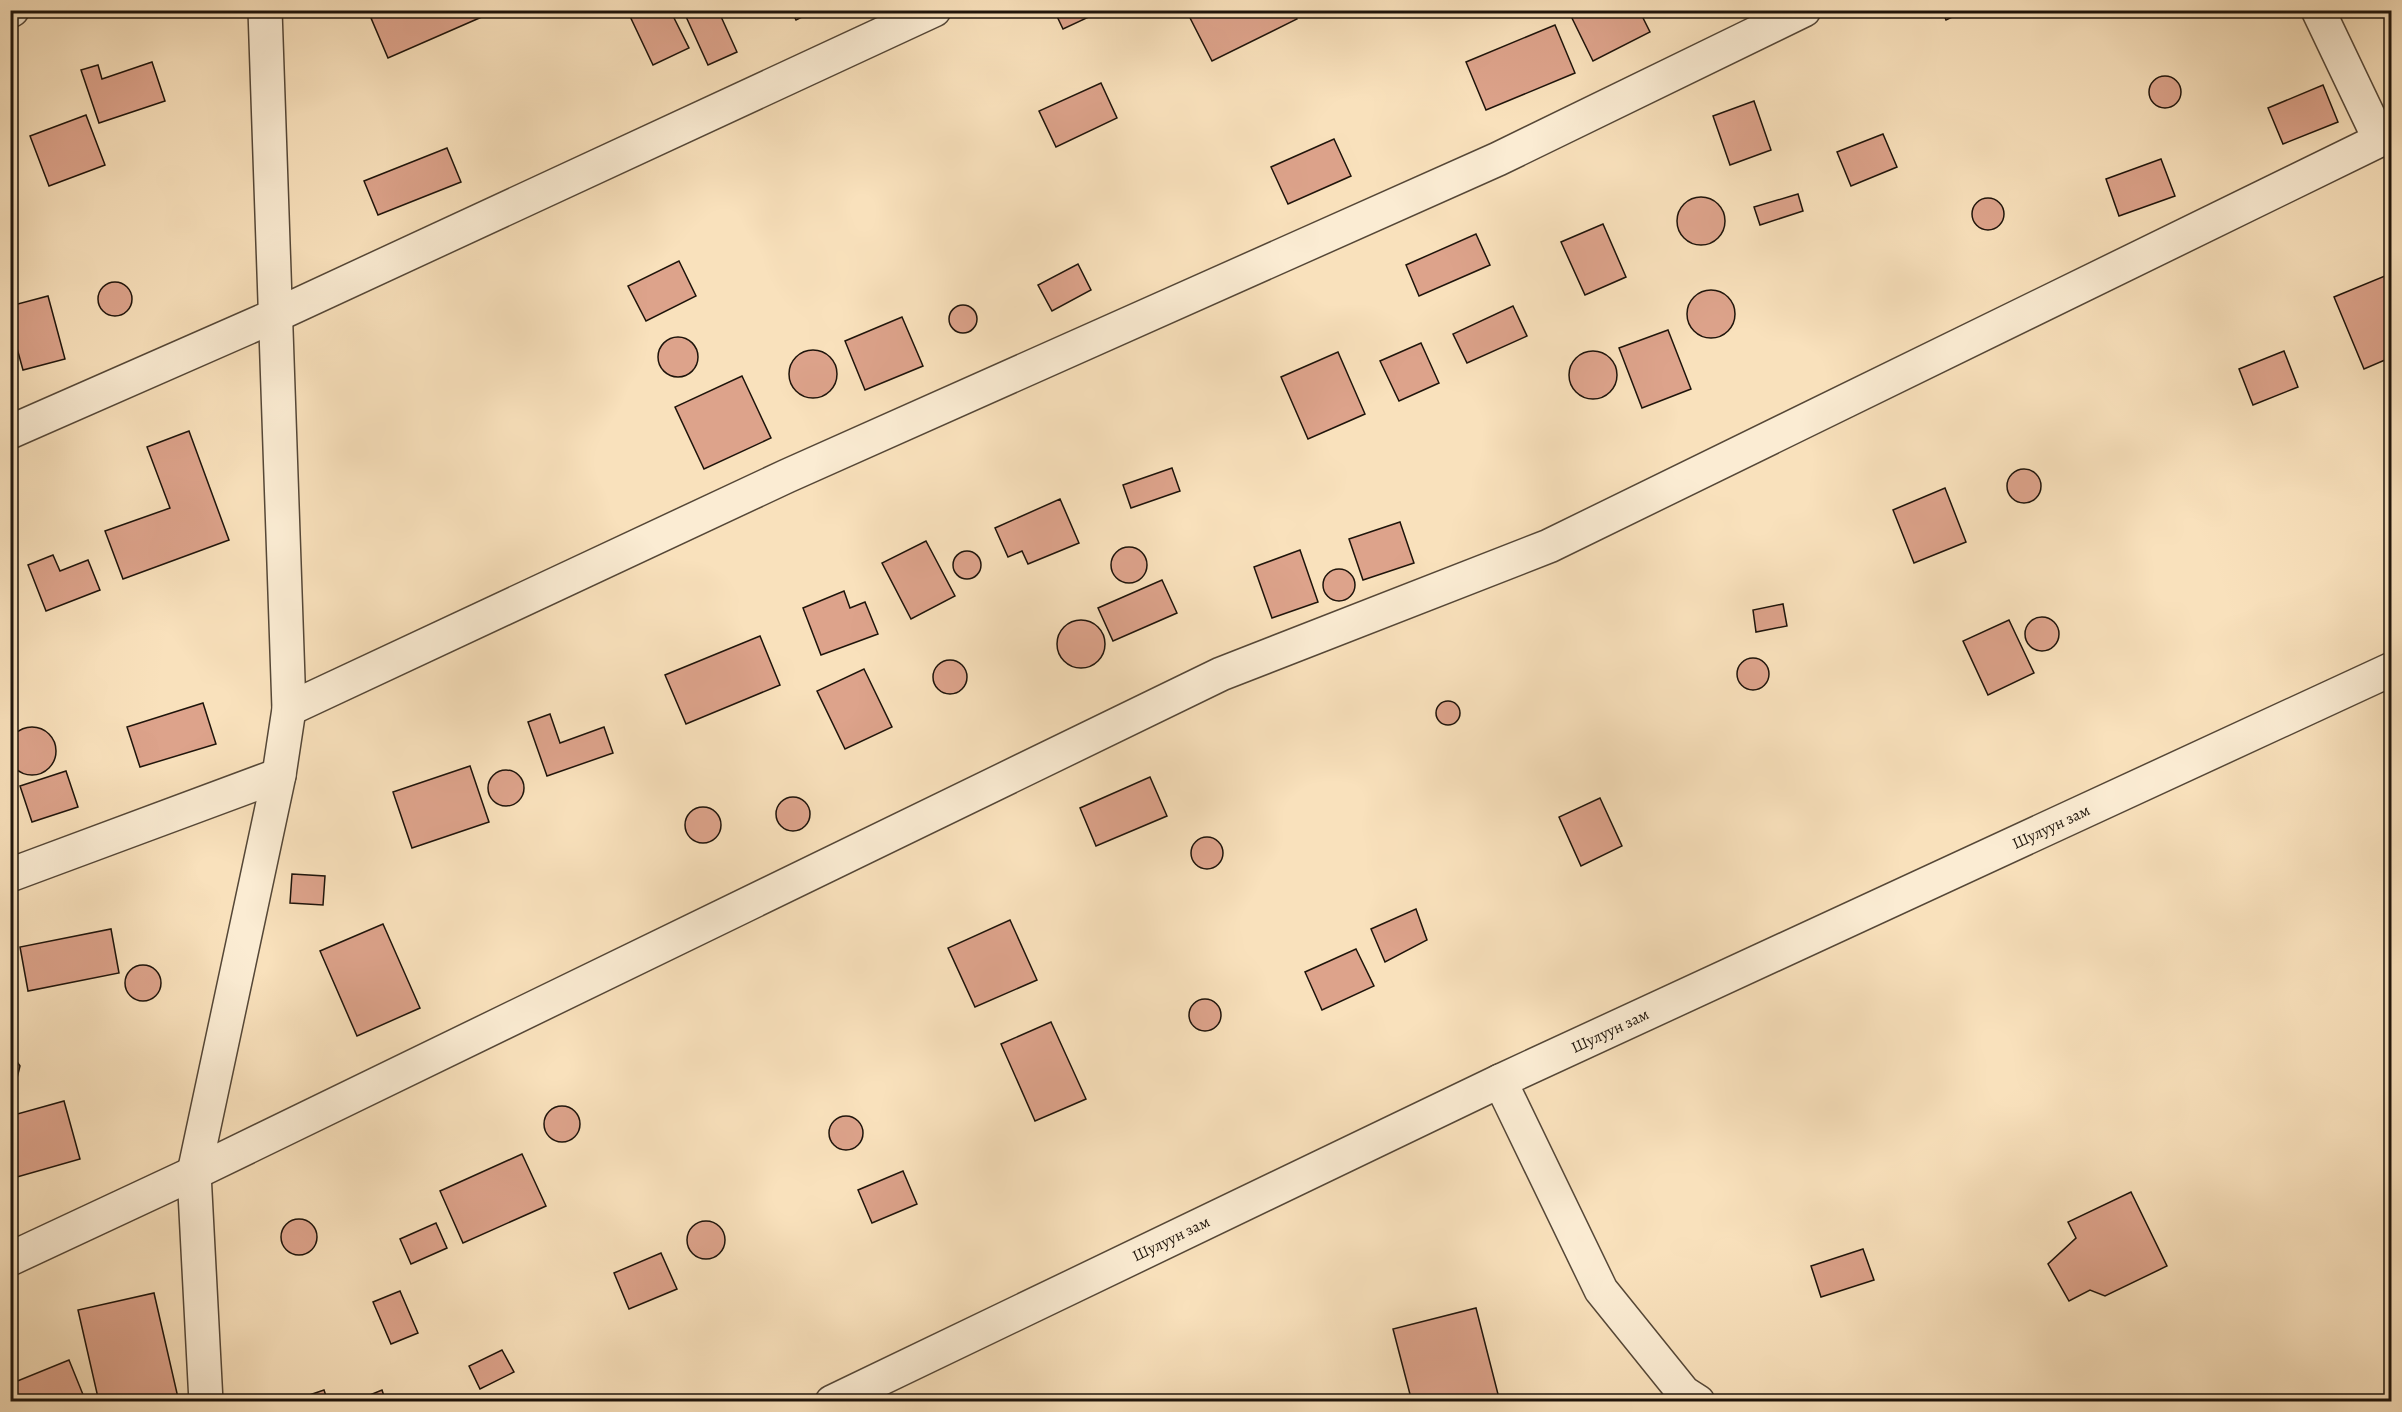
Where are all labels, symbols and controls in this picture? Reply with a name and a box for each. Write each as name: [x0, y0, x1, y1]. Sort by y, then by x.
street label: Шулуун зам: [2008, 799, 2094, 855]
street label: Шулуун зам: [1567, 1003, 1653, 1059]
street label: Шулуун зам: [1129, 1211, 1214, 1267]

